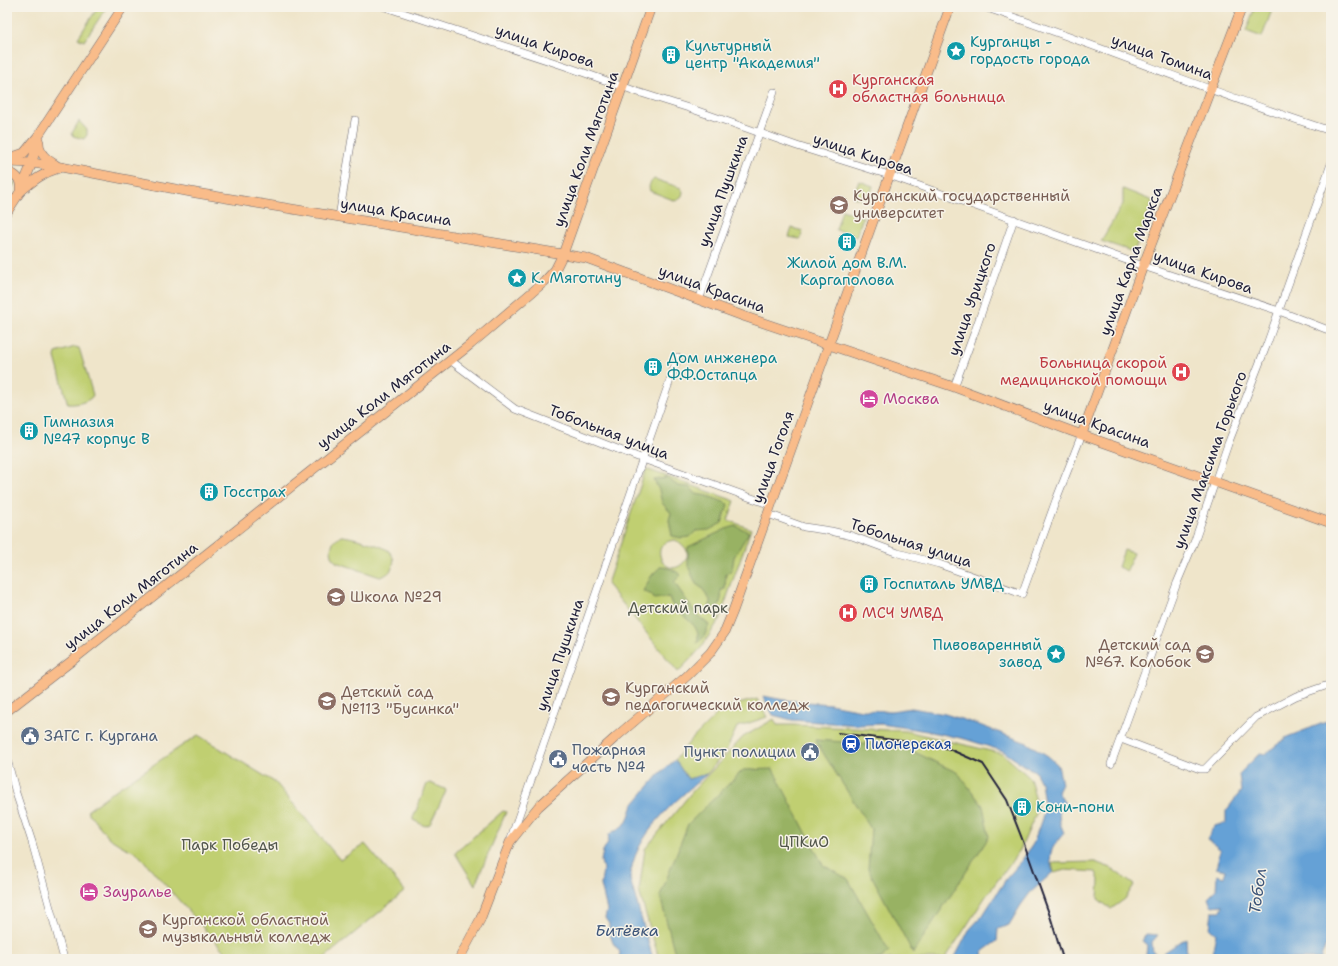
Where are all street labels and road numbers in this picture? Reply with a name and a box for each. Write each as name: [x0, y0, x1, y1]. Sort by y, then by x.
street label: улица Кирова: [493, 20, 598, 73]
street label: улица Томина: [1109, 29, 1216, 85]
street label: улица Коли Мяготина: [548, 68, 624, 230]
street label: улица Кирова: [810, 128, 916, 180]
street label: улица Пушкина: [693, 132, 753, 250]
street label: улица Карла Маркса: [1095, 183, 1167, 338]
street label: улица Красина: [339, 193, 454, 231]
street label: улица Урицкого: [943, 240, 1001, 358]
street label: улица Кирова: [1151, 246, 1256, 299]
street label: улица Красина: [656, 260, 769, 318]
street label: улица Коли Мяготина: [313, 336, 455, 453]
street label: улица Максима Горького: [1168, 368, 1252, 552]
street label: улица Красина: [1041, 395, 1154, 453]
street label: Тобольная улица: [546, 400, 673, 464]
street label: улица Гоголя: [747, 408, 799, 506]
street label: Тобольная улица: [847, 514, 975, 572]
street label: улица Коли Мяготина: [60, 537, 202, 654]
street label: улица Пушкина: [531, 595, 589, 714]

